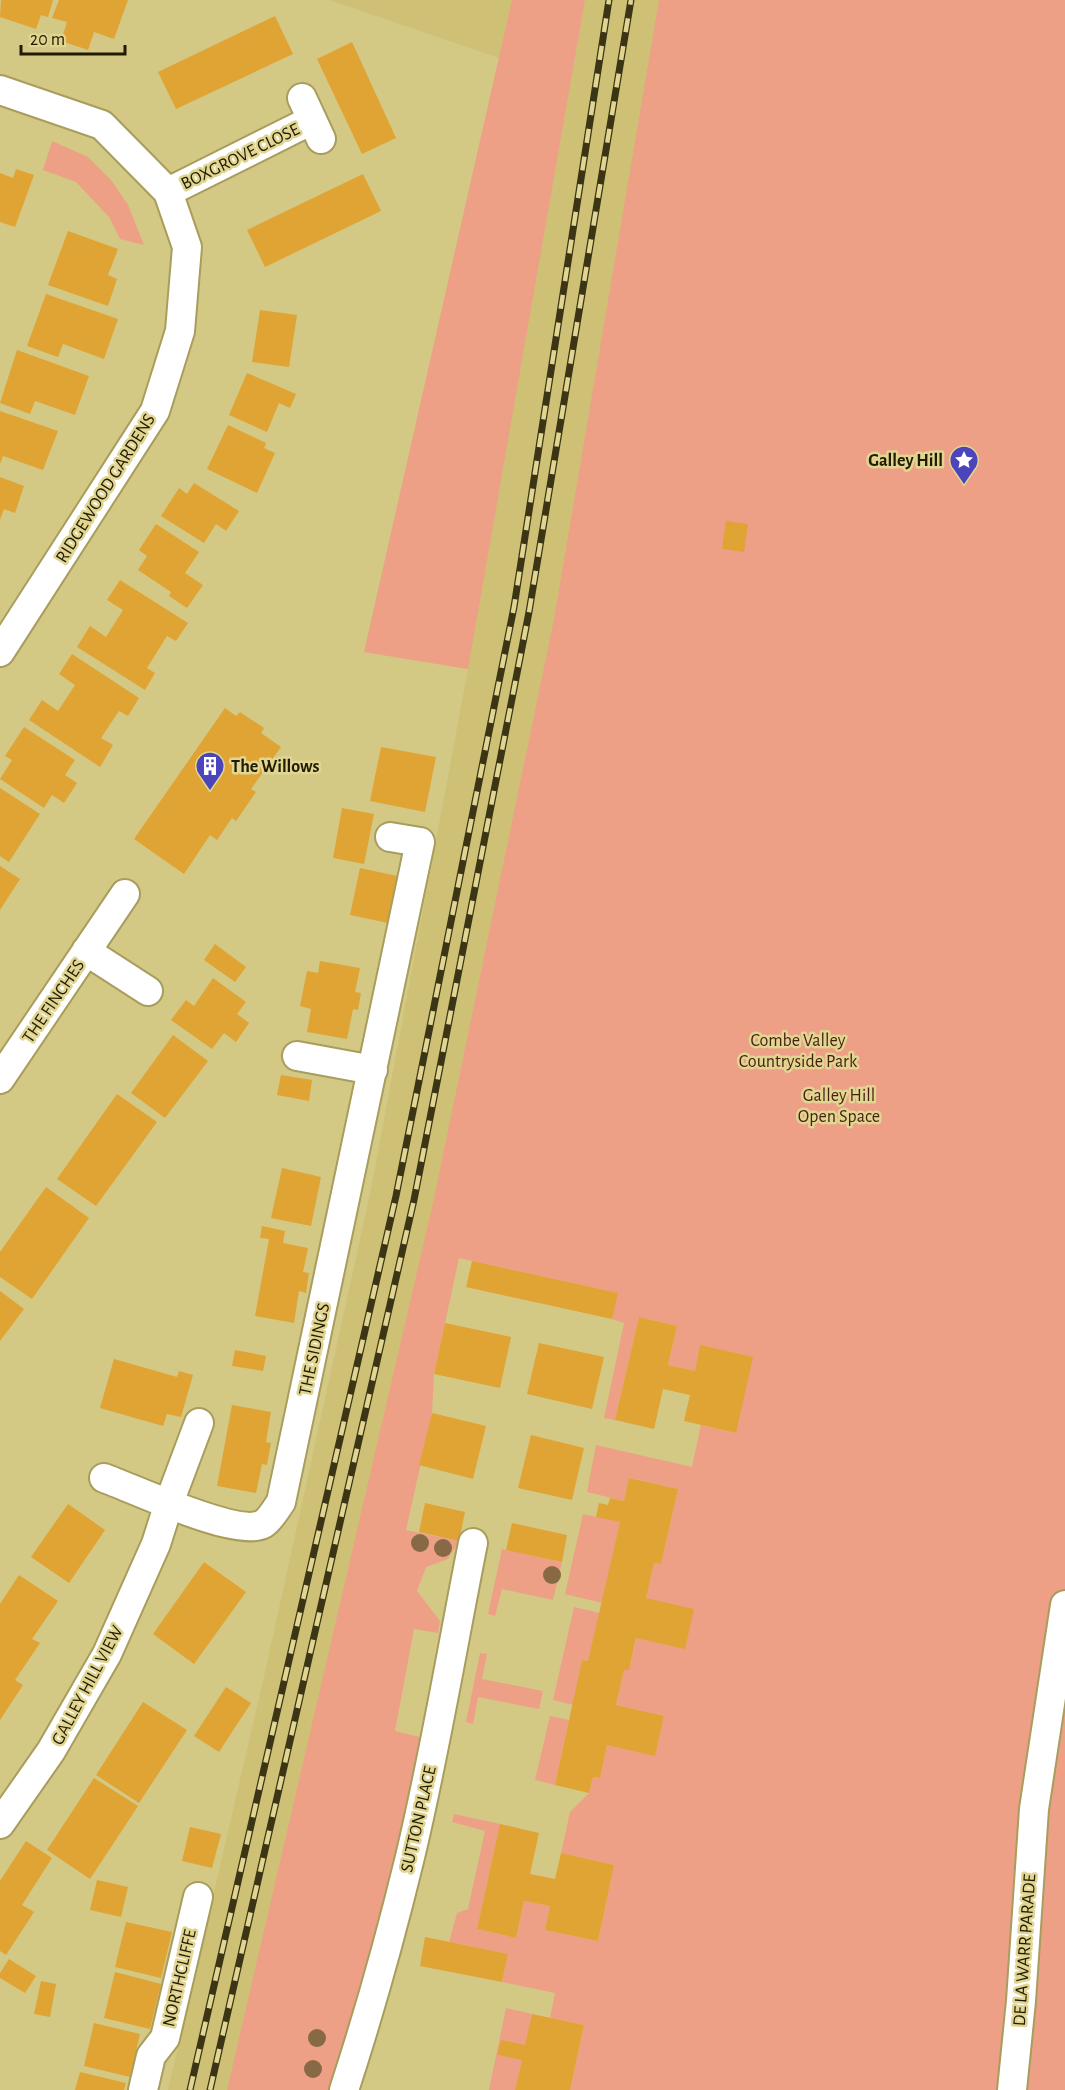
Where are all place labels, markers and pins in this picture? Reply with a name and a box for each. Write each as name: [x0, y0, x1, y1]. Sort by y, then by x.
place icon: Galley Hill: [948, 444, 980, 486]
place label: Galley Hill: [868, 452, 943, 470]
building icon: The Willows: [194, 750, 226, 792]
place label: The Willows: [231, 758, 320, 776]

